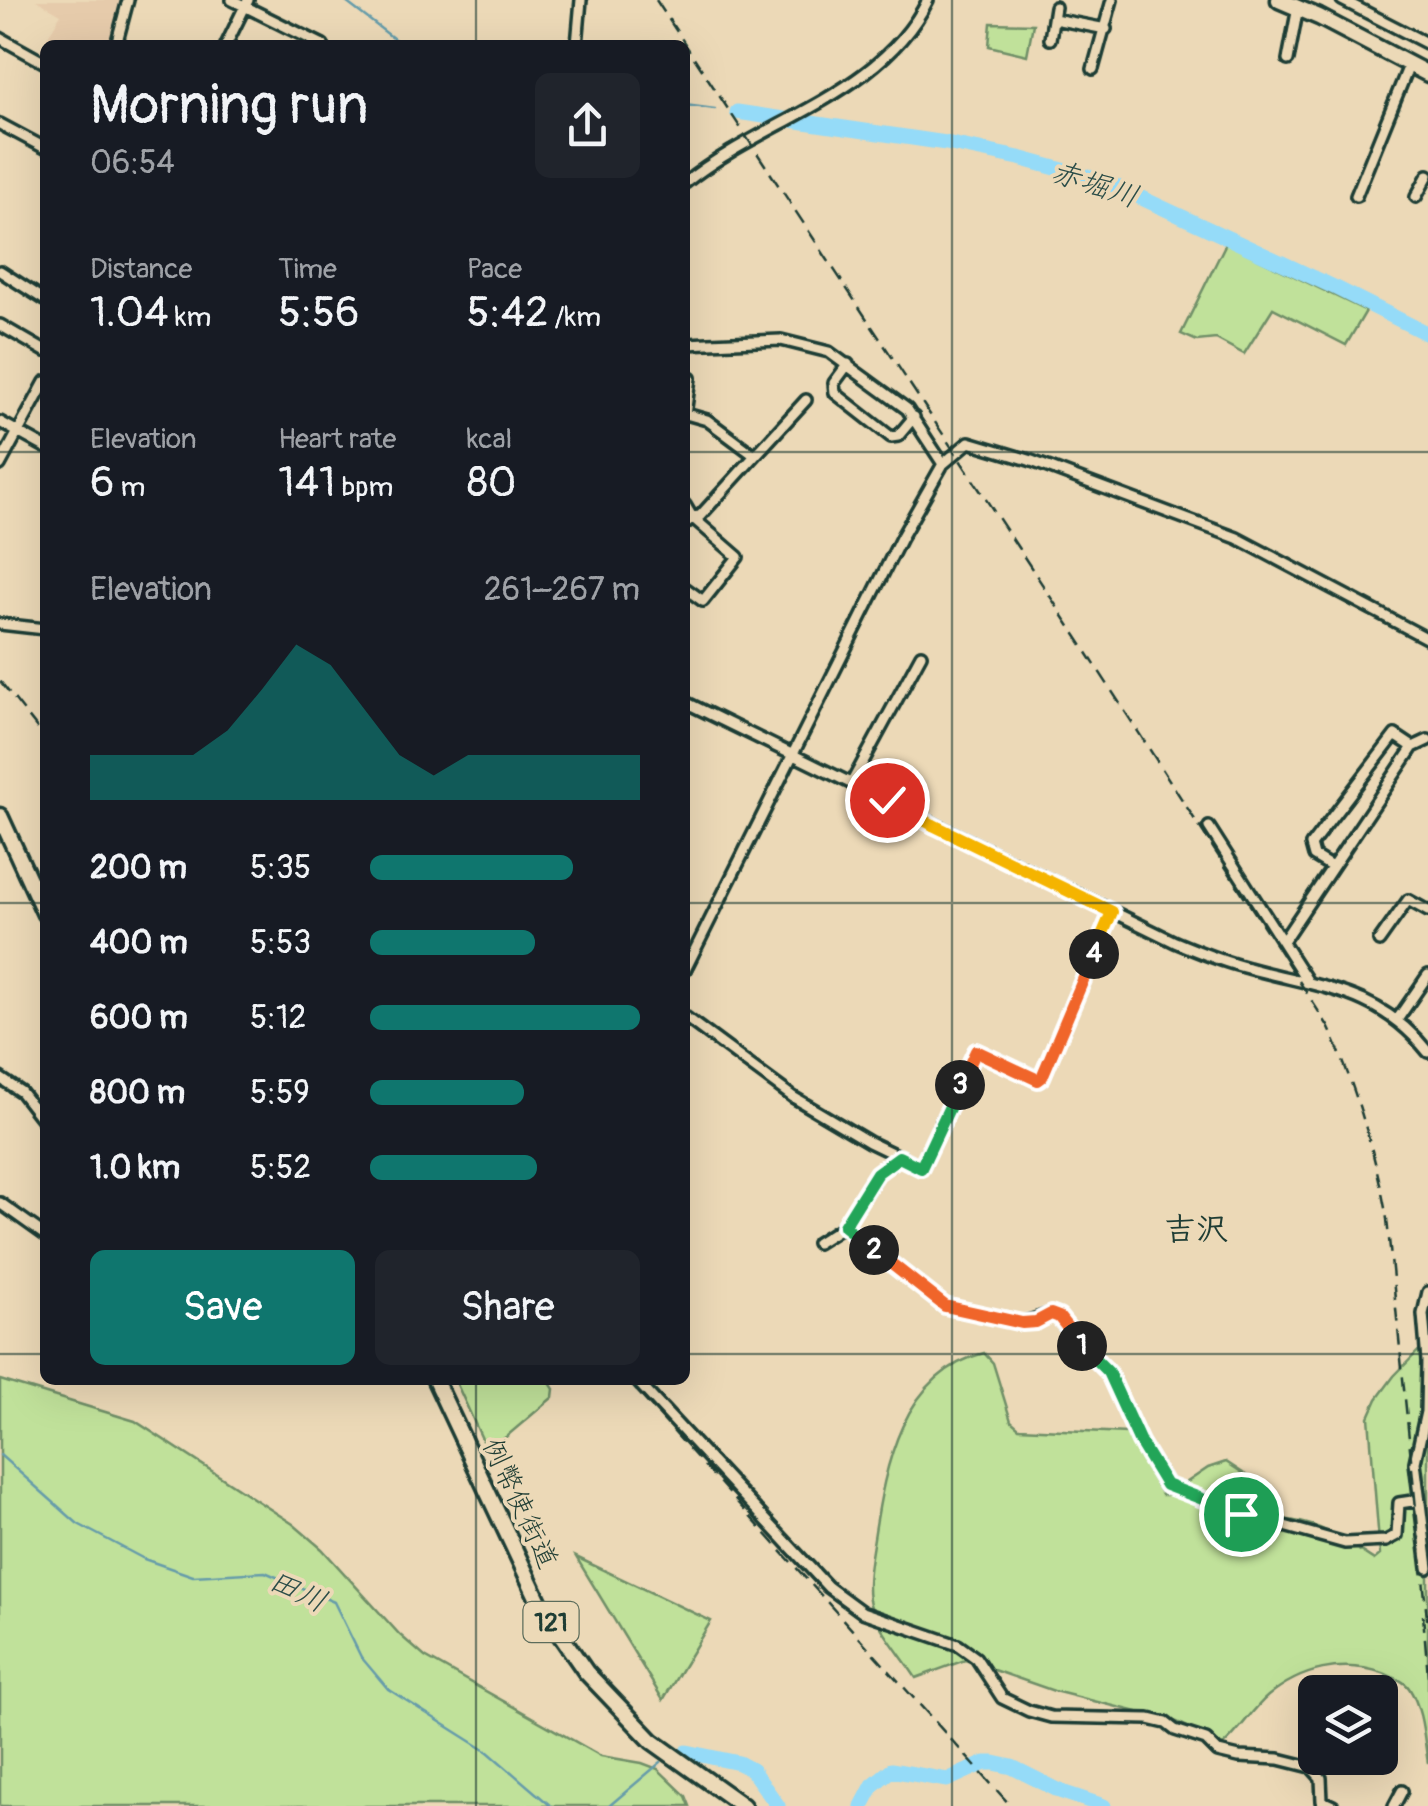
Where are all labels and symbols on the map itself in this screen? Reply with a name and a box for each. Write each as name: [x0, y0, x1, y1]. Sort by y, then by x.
water label: 赤堀川: [1046, 153, 1143, 216]
pin: [845, 758, 930, 843]
pin: 4: [1069, 929, 1119, 979]
pin: 3: [935, 1060, 985, 1110]
district label: 吉沢: [1164, 1210, 1228, 1250]
pin: 2: [849, 1225, 899, 1275]
pin: 1: [1057, 1321, 1107, 1371]
street label: 例幣使街道: [474, 1433, 565, 1574]
pin: [1199, 1472, 1284, 1557]
water label: 田川: [263, 1562, 333, 1621]
road number: 121: [524, 1602, 578, 1642]

